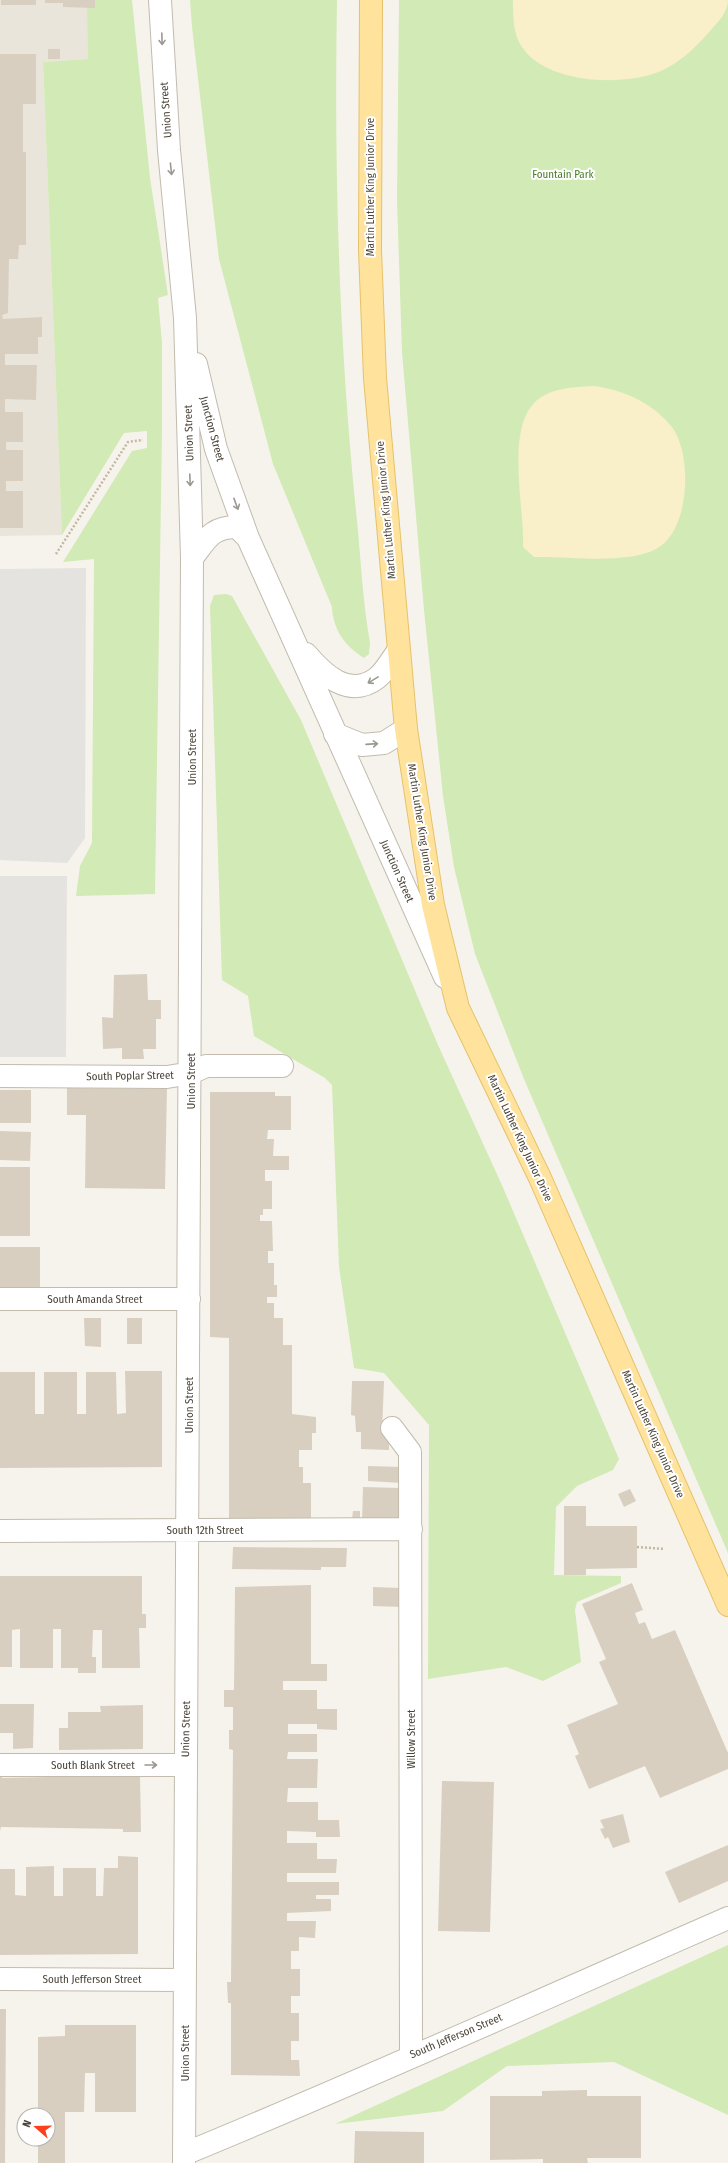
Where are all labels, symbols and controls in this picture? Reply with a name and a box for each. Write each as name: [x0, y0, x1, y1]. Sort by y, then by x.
one-way arrow: [158, 32, 166, 45]
street label: Union Street: [158, 81, 174, 139]
street label: Martin Luther King Junior Drive: [364, 118, 377, 256]
one-way arrow: [167, 162, 174, 175]
park label: Fountain Park: [532, 168, 595, 181]
street label: Junction Street: [197, 395, 227, 463]
street label: Union Street: [182, 404, 196, 461]
street label: Martin Luther King Junior Drive: [373, 440, 399, 580]
one-way arrow: [186, 473, 194, 486]
one-way arrow: [232, 498, 240, 510]
one-way arrow: [367, 676, 379, 684]
street label: Union Street: [186, 728, 199, 785]
one-way arrow: [365, 740, 378, 747]
street label: Martin Luther King Junior Drive: [405, 763, 439, 901]
street label: Junction Street: [377, 838, 417, 905]
street label: Union Street: [185, 1052, 198, 1109]
street label: South Poplar Street: [86, 1069, 174, 1083]
street label: Martin Luther King Junior Drive: [485, 1072, 555, 1204]
street label: South Amanda Street: [47, 1293, 143, 1306]
street label: Martin Luther King Junior Drive: [619, 1368, 687, 1500]
street label: Union Street: [183, 1376, 196, 1433]
street label: South 12th Street: [166, 1524, 244, 1537]
street label: Union Street: [179, 1700, 193, 1757]
street label: Willow Street: [405, 1709, 418, 1769]
street label: South Blank Street: [51, 1759, 135, 1772]
one-way arrow: [144, 1761, 157, 1769]
street label: South Jefferson Street: [42, 1973, 142, 1986]
street label: South Jefferson Street: [408, 2011, 504, 2061]
street label: Union Street: [179, 2024, 192, 2081]
north arrow: [16, 2107, 56, 2147]
text: N: [20, 2118, 34, 2129]

